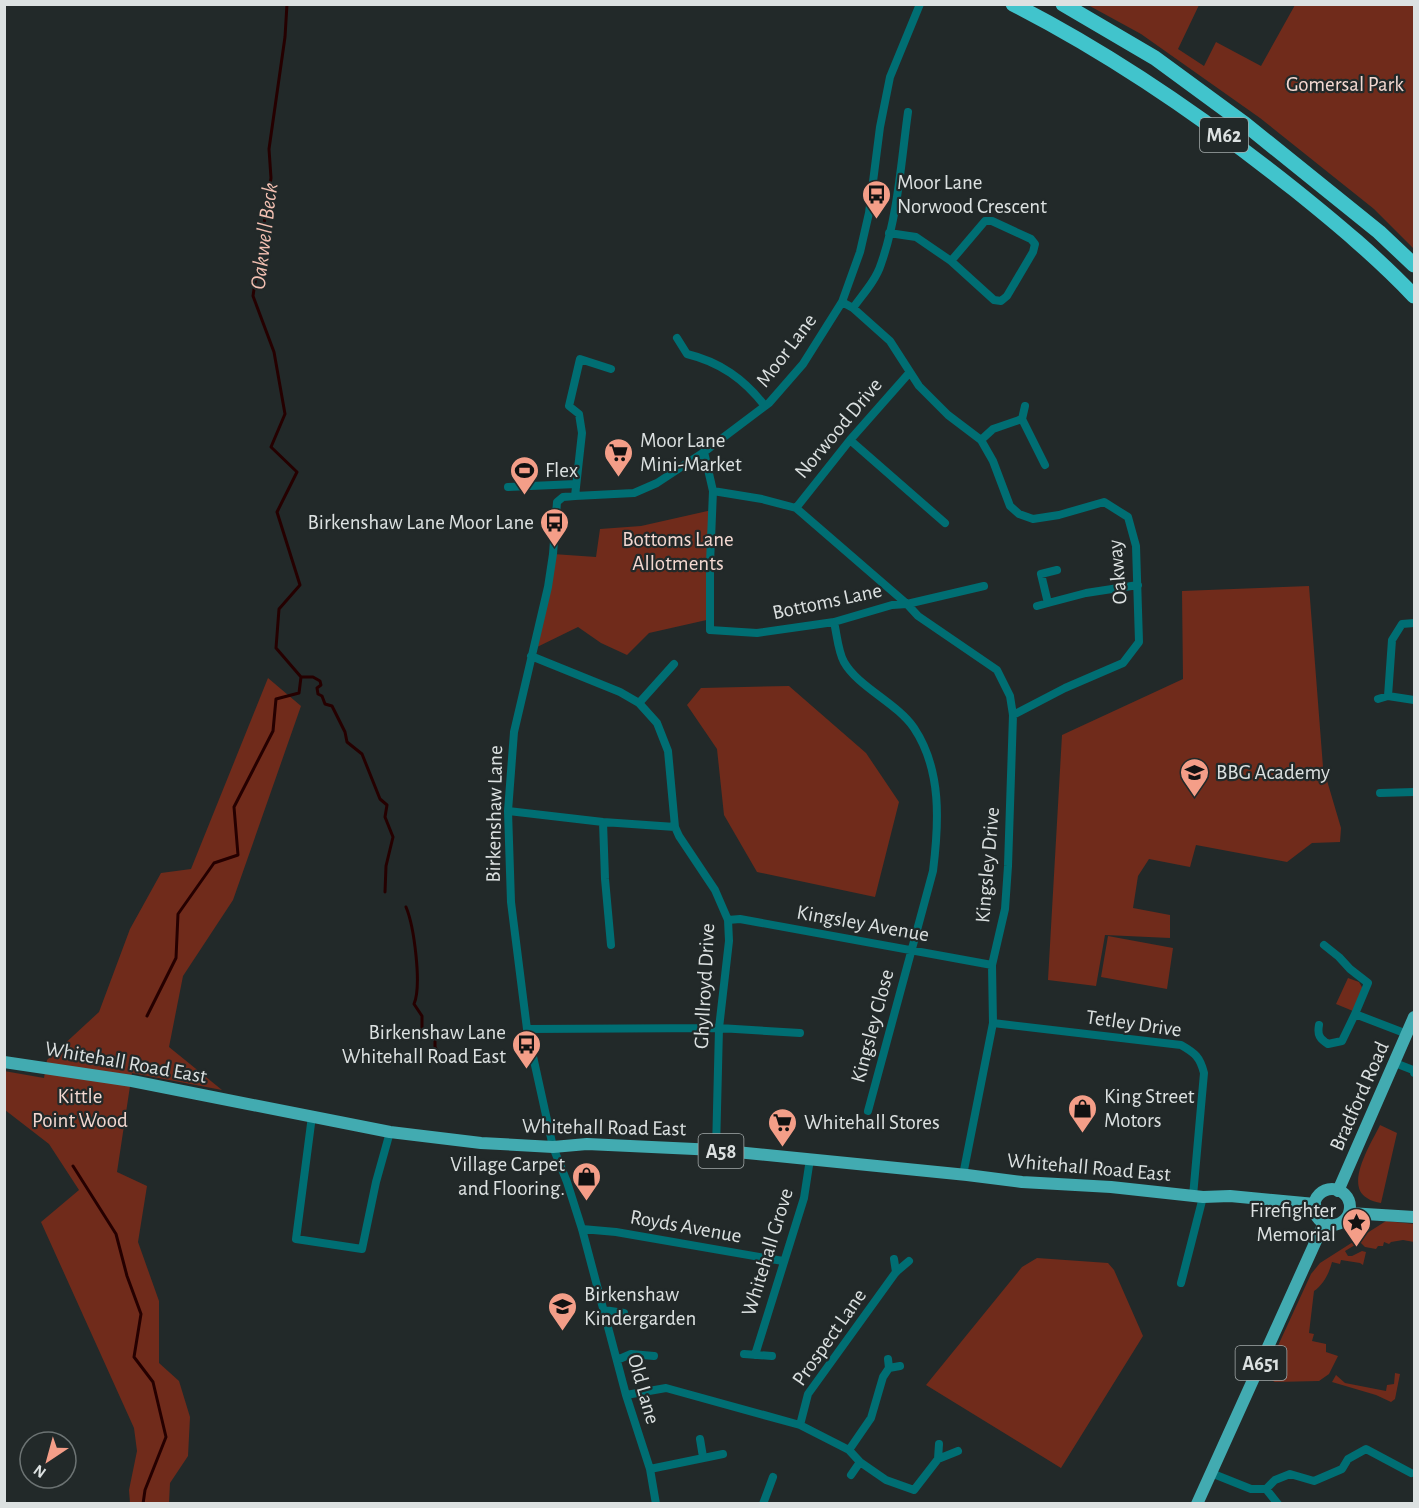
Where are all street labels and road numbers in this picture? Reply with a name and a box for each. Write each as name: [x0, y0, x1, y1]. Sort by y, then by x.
road number: M62: [1200, 118, 1248, 152]
street label: Moor Lane: [752, 310, 821, 391]
street label: Norwood Drive: [791, 374, 886, 482]
street label: Oakway: [1104, 539, 1131, 605]
street label: Bottoms Lane: [770, 580, 884, 623]
street label: Birkenshaw Lane: [483, 745, 506, 883]
street label: Kingsley Drive: [972, 806, 1003, 924]
street label: Kingsley Avenue: [795, 902, 931, 945]
street label: Ghyllroyd Drive: [691, 923, 718, 1049]
street label: Kingsley Close: [847, 967, 898, 1085]
street label: Tetley Drive: [1085, 1006, 1183, 1041]
street label: Whitehall Road East: [43, 1038, 209, 1087]
street label: Bradford Road: [1326, 1038, 1393, 1154]
street label: Whitehall Road East: [522, 1116, 687, 1139]
road number: A58: [698, 1134, 744, 1168]
street label: Whitehall Road East: [1006, 1150, 1172, 1185]
street label: Whitehall Grove: [738, 1186, 797, 1318]
street label: Royds Avenue: [628, 1206, 743, 1247]
street label: Prospect Lane: [788, 1285, 870, 1390]
road number: A651: [1236, 1346, 1286, 1380]
street label: Old Lane: [624, 1352, 663, 1426]

